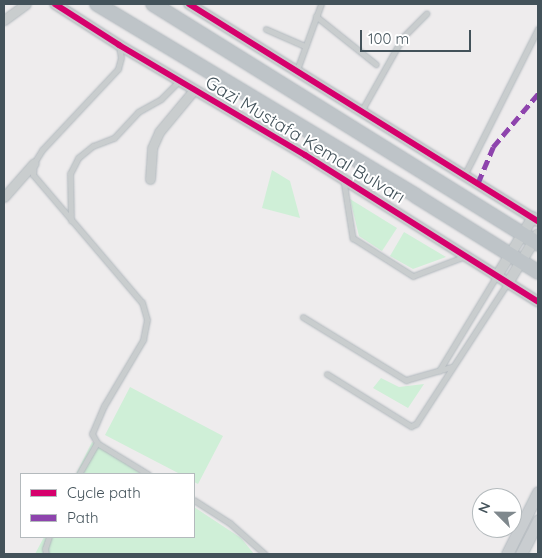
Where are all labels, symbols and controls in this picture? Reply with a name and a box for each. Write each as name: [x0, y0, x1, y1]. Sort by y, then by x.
scale bar: [362, 20, 473, 52]
text: 100 m: [368, 29, 409, 48]
street label: Gazi Mustafa Kemal Bulvarı: [201, 72, 409, 208]
legend: [20, 473, 195, 538]
text: Cycle path: [67, 483, 141, 502]
north arrow: [472, 488, 522, 538]
text: N: [474, 499, 494, 516]
text: Path: [67, 508, 99, 527]

